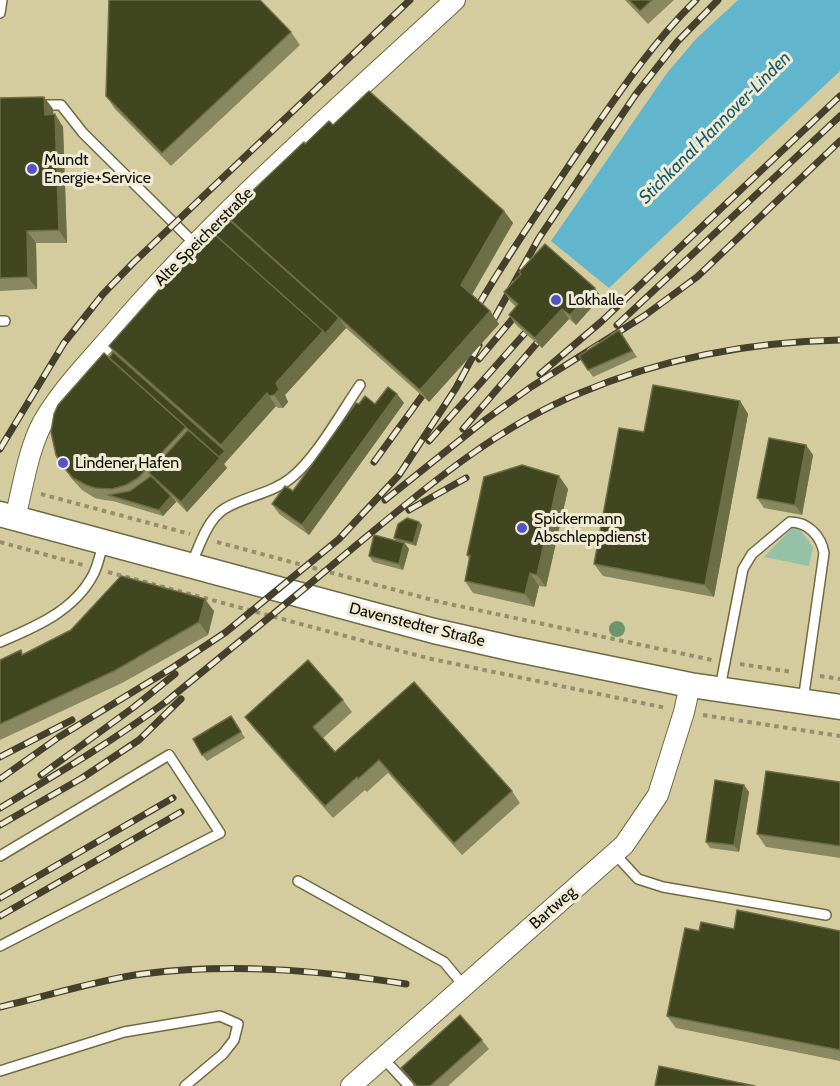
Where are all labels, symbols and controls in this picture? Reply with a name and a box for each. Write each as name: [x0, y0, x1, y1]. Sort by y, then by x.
water label: Stichkanal Hannover-Linden: [635, 48, 795, 208]
place label: Mundt Energie+Service: [44, 150, 151, 188]
marker: Mundt Energie+Service: [25, 162, 39, 176]
street label: Alte Speicherstraße: [151, 184, 257, 290]
place label: Lokhalle: [568, 290, 624, 310]
marker: Lokhalle: [549, 293, 563, 307]
place label: Lindener Hafen: [75, 453, 179, 473]
marker: Lindener Hafen: [56, 456, 70, 470]
place label: Spickermann Abschleppdienst: [534, 509, 646, 547]
marker: Spickermann Abschleppdienst: [515, 521, 529, 535]
street label: Davenstedter Straße: [347, 599, 487, 651]
street label: Bartweg: [526, 883, 580, 933]

